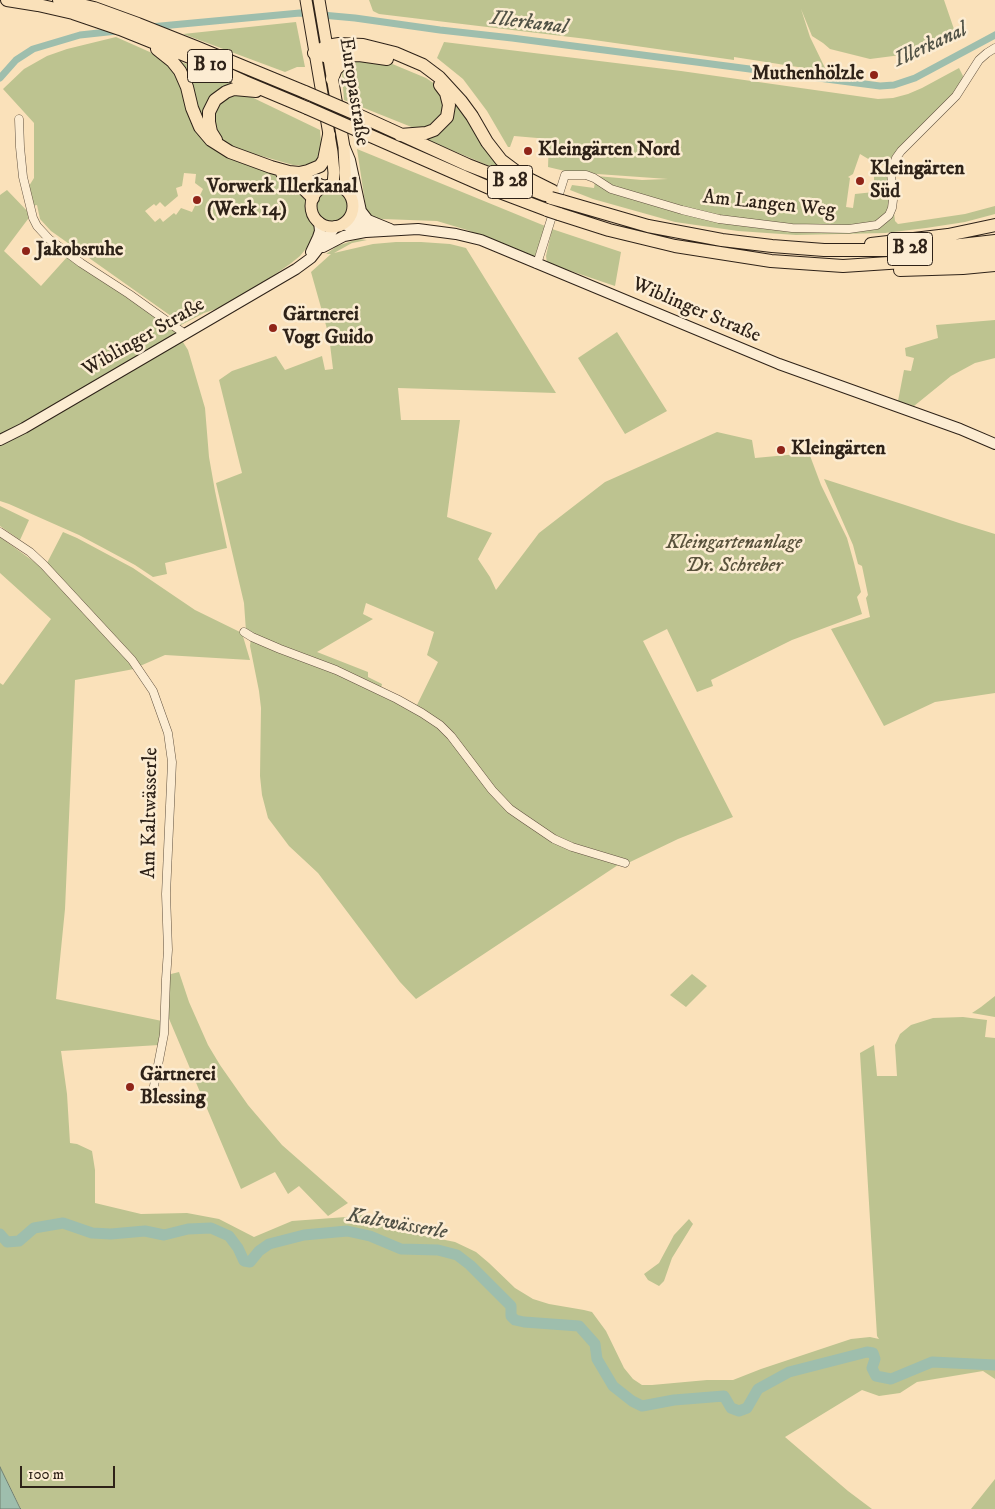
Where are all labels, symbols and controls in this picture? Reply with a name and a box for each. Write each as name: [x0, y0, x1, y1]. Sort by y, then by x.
water label: Illerkanal: [489, 7, 569, 41]
water label: Illerkanal: [890, 18, 972, 74]
street label: Europastraße: [333, 36, 373, 148]
road number: B 10: [188, 49, 232, 82]
place label: Muthenhölzle: [752, 63, 864, 87]
marker: Muthenhölzle: [868, 69, 880, 81]
place label: Kleingärten Nord: [538, 139, 680, 163]
marker: Kleingärten Nord: [522, 145, 534, 157]
place label: Kleingärten Süd: [870, 158, 965, 205]
road number: B 28: [488, 166, 532, 198]
marker: Kleingärten Süd: [854, 175, 866, 187]
place label: Vorwerk Illerkanal (Werk 14): [207, 176, 358, 223]
street label: Am Langen Weg: [701, 186, 837, 224]
marker: Vorwerk Illerkanal (Werk 14): [191, 194, 203, 206]
road number: B 28: [888, 232, 932, 266]
place label: Jakobsruhe: [36, 239, 123, 263]
marker: Jakobsruhe: [20, 245, 32, 257]
street label: Wiblinger Straße: [628, 273, 764, 349]
street label: Wiblinger Straße: [79, 293, 209, 383]
place label: Gärtnerei Vogt Guido: [283, 304, 373, 351]
marker: Gärtnerei Vogt Guido: [267, 322, 279, 334]
place label: Kleingärten: [791, 438, 886, 462]
marker: Kleingärten: [775, 444, 787, 456]
park label: Kleingartenanlage Dr. Schreber: [666, 532, 802, 579]
street label: Am Kaltwässerle: [138, 747, 164, 879]
place label: Gärtnerei Blessing: [140, 1064, 216, 1111]
marker: Gärtnerei Blessing: [124, 1081, 136, 1093]
water label: Kaltwässerle: [345, 1204, 449, 1246]
scale bar: [22, 1456, 118, 1488]
text: 100 m: [28, 1465, 64, 1484]

